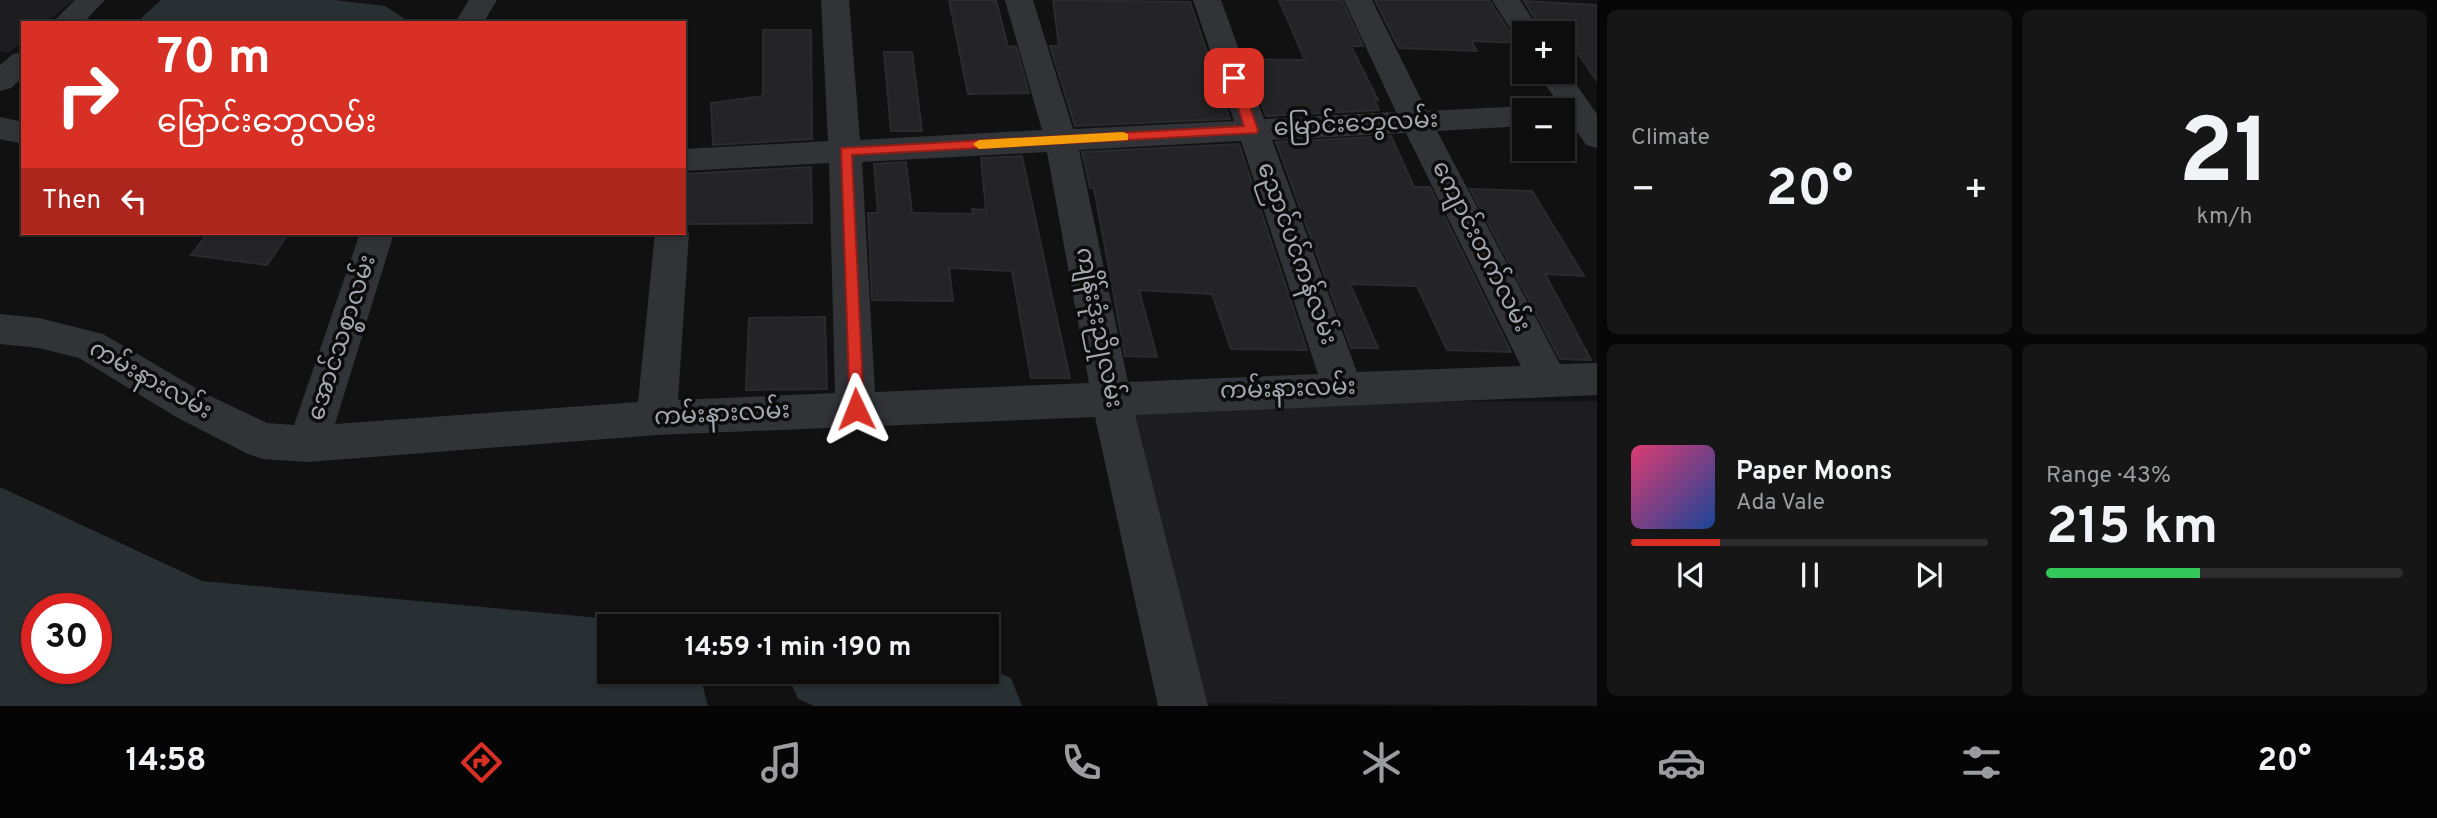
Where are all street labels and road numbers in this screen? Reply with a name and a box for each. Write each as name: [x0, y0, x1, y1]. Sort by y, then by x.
street label: မြောင်းဘွေလမ်း: [1273, 103, 1439, 146]
street label: ကျောင်းတက်လမ်း: [1422, 155, 1539, 339]
street label: ညောင်ပင်ကန်လမ်း: [1247, 158, 1346, 350]
street label: ကျိန်းဒုံးညိုလမ်း: [1066, 244, 1131, 411]
street label: အောင်သစ္စာလမ်း: [299, 250, 386, 426]
street label: ကမ်းနားလမ်း: [82, 332, 218, 429]
street label: ကမ်းနားလမ်း: [1219, 370, 1357, 409]
street label: ကမ်းနားလမ်း: [653, 393, 791, 436]

